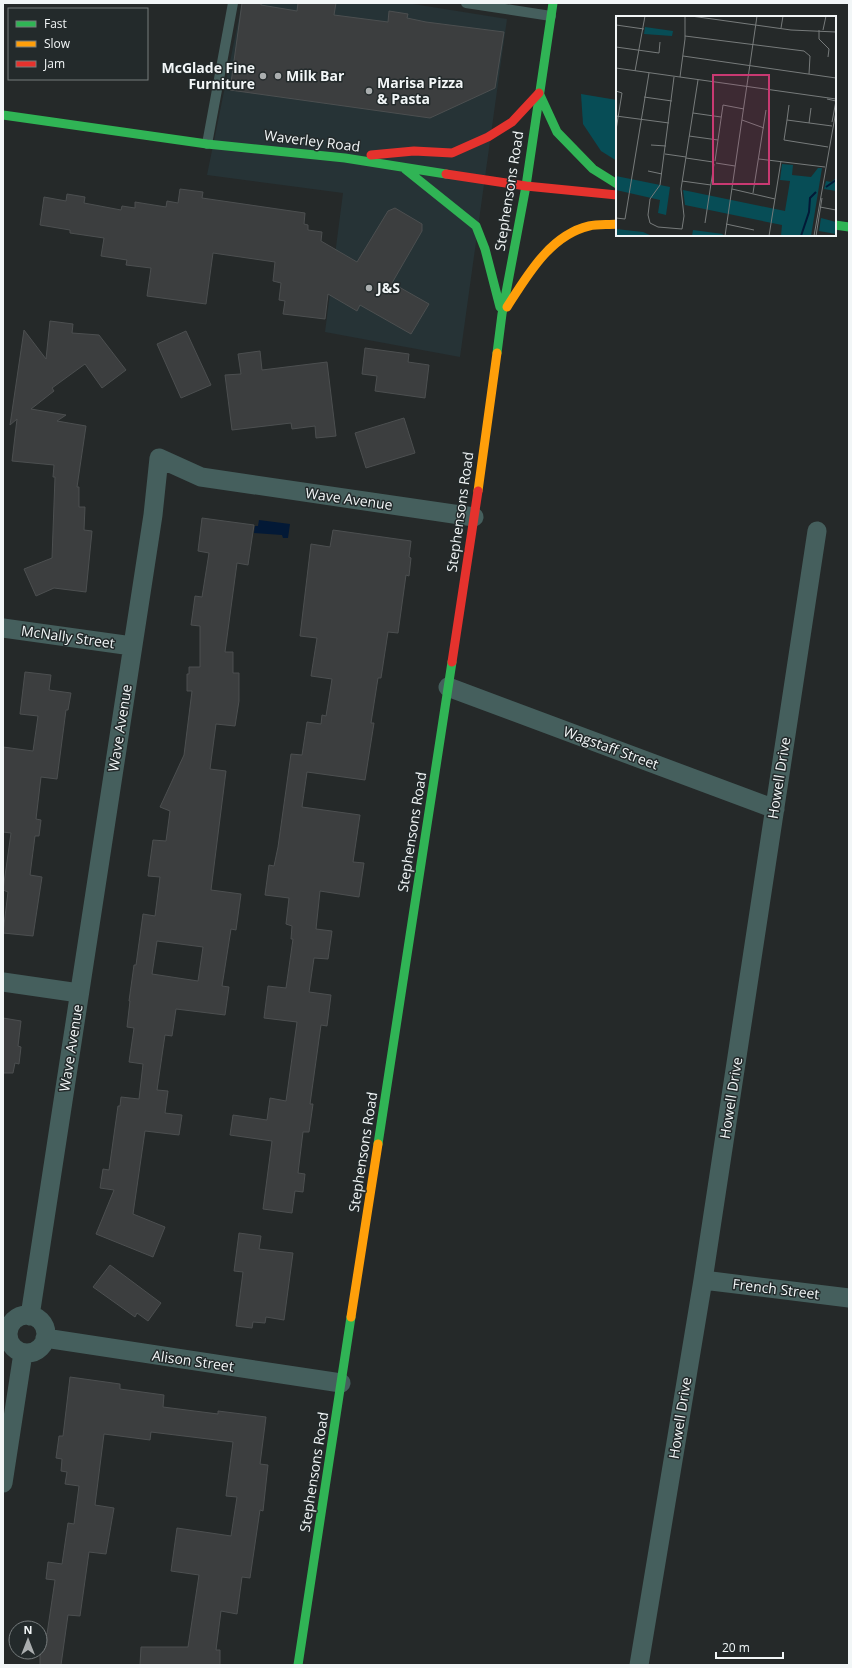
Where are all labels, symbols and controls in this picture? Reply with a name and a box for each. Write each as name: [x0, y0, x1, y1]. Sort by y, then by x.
legend: [8, 8, 148, 80]
text: Fast: [44, 15, 67, 32]
inset map: [616, 16, 836, 236]
text: Slow: [44, 35, 71, 52]
text: Jam: [43, 55, 65, 72]
place label: McGlade Fine Furniture: [162, 58, 255, 93]
place label: Milk Bar: [286, 66, 345, 85]
marker: McGlade Fine Furniture: [258, 71, 268, 81]
marker: Milk Bar: [273, 71, 283, 81]
place label: Marisa Pizza & Pasta: [377, 73, 464, 108]
marker: Marisa Pizza & Pasta: [364, 86, 374, 96]
street label: Waverley Road: [263, 125, 361, 156]
street label: Stephensons Road: [490, 129, 527, 252]
place label: J&S: [375, 278, 400, 297]
marker: J&S: [364, 283, 374, 293]
street label: Stephensons Road: [442, 450, 477, 573]
street label: Wave Avenue: [304, 483, 394, 514]
street label: McNally Street: [20, 621, 116, 652]
street label: Wave Avenue: [103, 683, 136, 773]
street label: Wagstaff Street: [561, 722, 661, 774]
street label: Howell Drive: [763, 736, 794, 820]
street label: Stephensons Road: [393, 770, 430, 893]
street label: Wave Avenue: [54, 1003, 87, 1093]
street label: Howell Drive: [715, 1056, 746, 1140]
street label: Stephensons Road: [344, 1090, 381, 1213]
street label: French Street: [732, 1274, 821, 1303]
street label: Alison Street: [151, 1345, 235, 1376]
street label: Howell Drive: [664, 1376, 695, 1460]
street label: Stephensons Road: [295, 1410, 332, 1533]
north arrow: [8, 1620, 48, 1660]
text: N: [24, 1622, 32, 1637]
scale bar: [716, 1634, 783, 1660]
text: 20 m: [722, 1639, 750, 1656]

